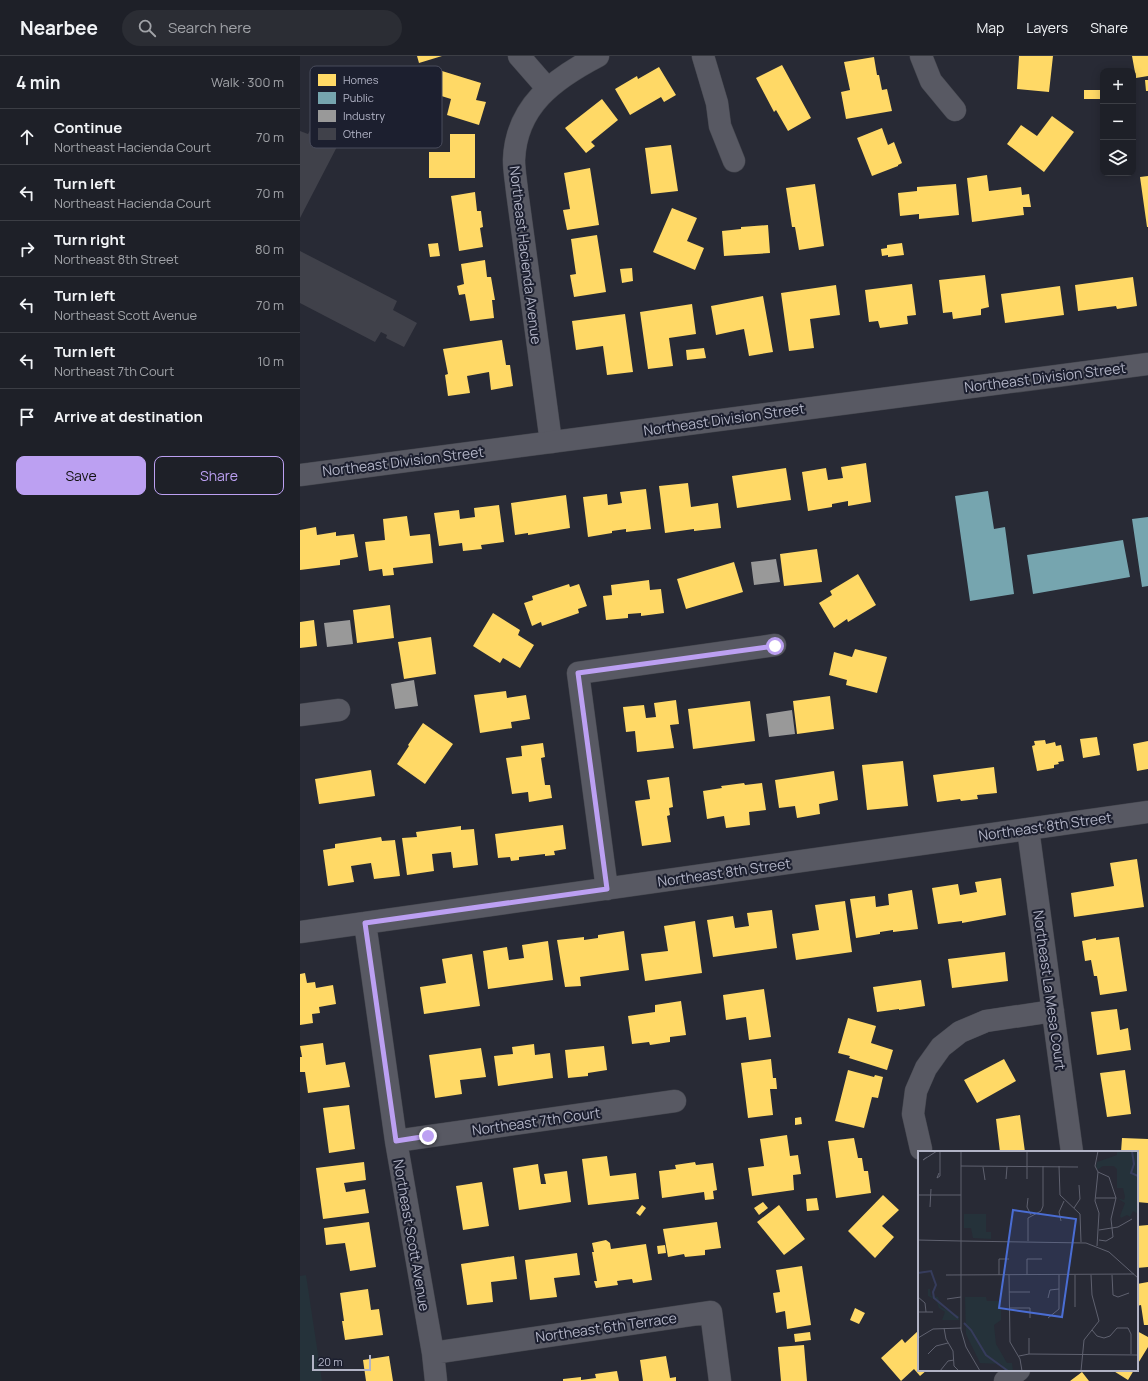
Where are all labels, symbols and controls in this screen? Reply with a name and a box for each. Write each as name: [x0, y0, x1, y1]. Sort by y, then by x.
search box: [122, 10, 402, 46]
text: Nearbee: [20, 15, 98, 41]
icon: search: [136, 17, 158, 39]
text: Search here: [168, 17, 251, 38]
text: Map: [976, 18, 1004, 37]
text: Layers: [1026, 18, 1068, 37]
text: Share: [1090, 18, 1128, 37]
legend: [310, 66, 442, 148]
map controls: [1100, 68, 1136, 176]
button: +: [1100, 68, 1136, 104]
text: 4 min: [16, 71, 60, 94]
text: Homes: [343, 72, 379, 87]
text: Walk · 300 m: [211, 73, 284, 91]
text: Public: [343, 90, 374, 105]
button: −: [1100, 104, 1136, 140]
text: Industry: [343, 108, 385, 123]
text: Continue: [54, 117, 122, 138]
icon: ahead: [16, 126, 38, 148]
text: Other: [343, 126, 372, 141]
text: 70 m: [256, 128, 284, 146]
text: Northeast Hacienda Court: [54, 138, 211, 156]
button: layers: [1100, 140, 1136, 176]
street label: Northeast Hacienda Avenue: [506, 165, 546, 345]
text: Turn left: [54, 173, 116, 194]
icon: left: [16, 182, 38, 204]
text: 70 m: [256, 184, 284, 202]
text: Northeast Hacienda Court: [54, 194, 211, 212]
text: Turn right: [54, 229, 125, 250]
icon: right: [16, 238, 38, 260]
text: 80 m: [255, 240, 284, 258]
text: Northeast 8th Street: [54, 250, 179, 268]
text: Turn left: [54, 285, 116, 306]
icon: left: [16, 294, 38, 316]
text: 70 m: [256, 296, 284, 314]
text: Northeast Scott Avenue: [54, 306, 197, 324]
text: Turn left: [54, 341, 116, 362]
icon: left: [16, 350, 38, 372]
text: 10 m: [257, 352, 284, 370]
street label: Northeast Division Street: [963, 358, 1127, 396]
text: Northeast 7th Court: [54, 362, 174, 380]
street label: Northeast Division Street: [642, 398, 806, 440]
icon: arrive: [16, 406, 38, 428]
text: Arrive at destination: [54, 406, 203, 427]
street label: Northeast Division Street: [321, 442, 485, 480]
button: Save: [16, 456, 146, 495]
button: Share: [154, 456, 284, 495]
route start: [766, 637, 784, 655]
street label: Northeast 8th Street: [977, 807, 1113, 845]
street label: Northeast 8th Street: [656, 853, 792, 891]
street label: Northeast La Mesa Court: [1029, 909, 1071, 1072]
street label: Northeast 7th Court: [471, 1103, 602, 1139]
route end: [419, 1127, 437, 1145]
inset map: [918, 1151, 1138, 1371]
street label: Northeast Scott Avenue: [389, 1158, 435, 1312]
street label: Northeast 6th Terrace: [534, 1308, 678, 1346]
scale bar: [312, 1353, 371, 1372]
text: 20 m: [318, 1354, 343, 1369]

